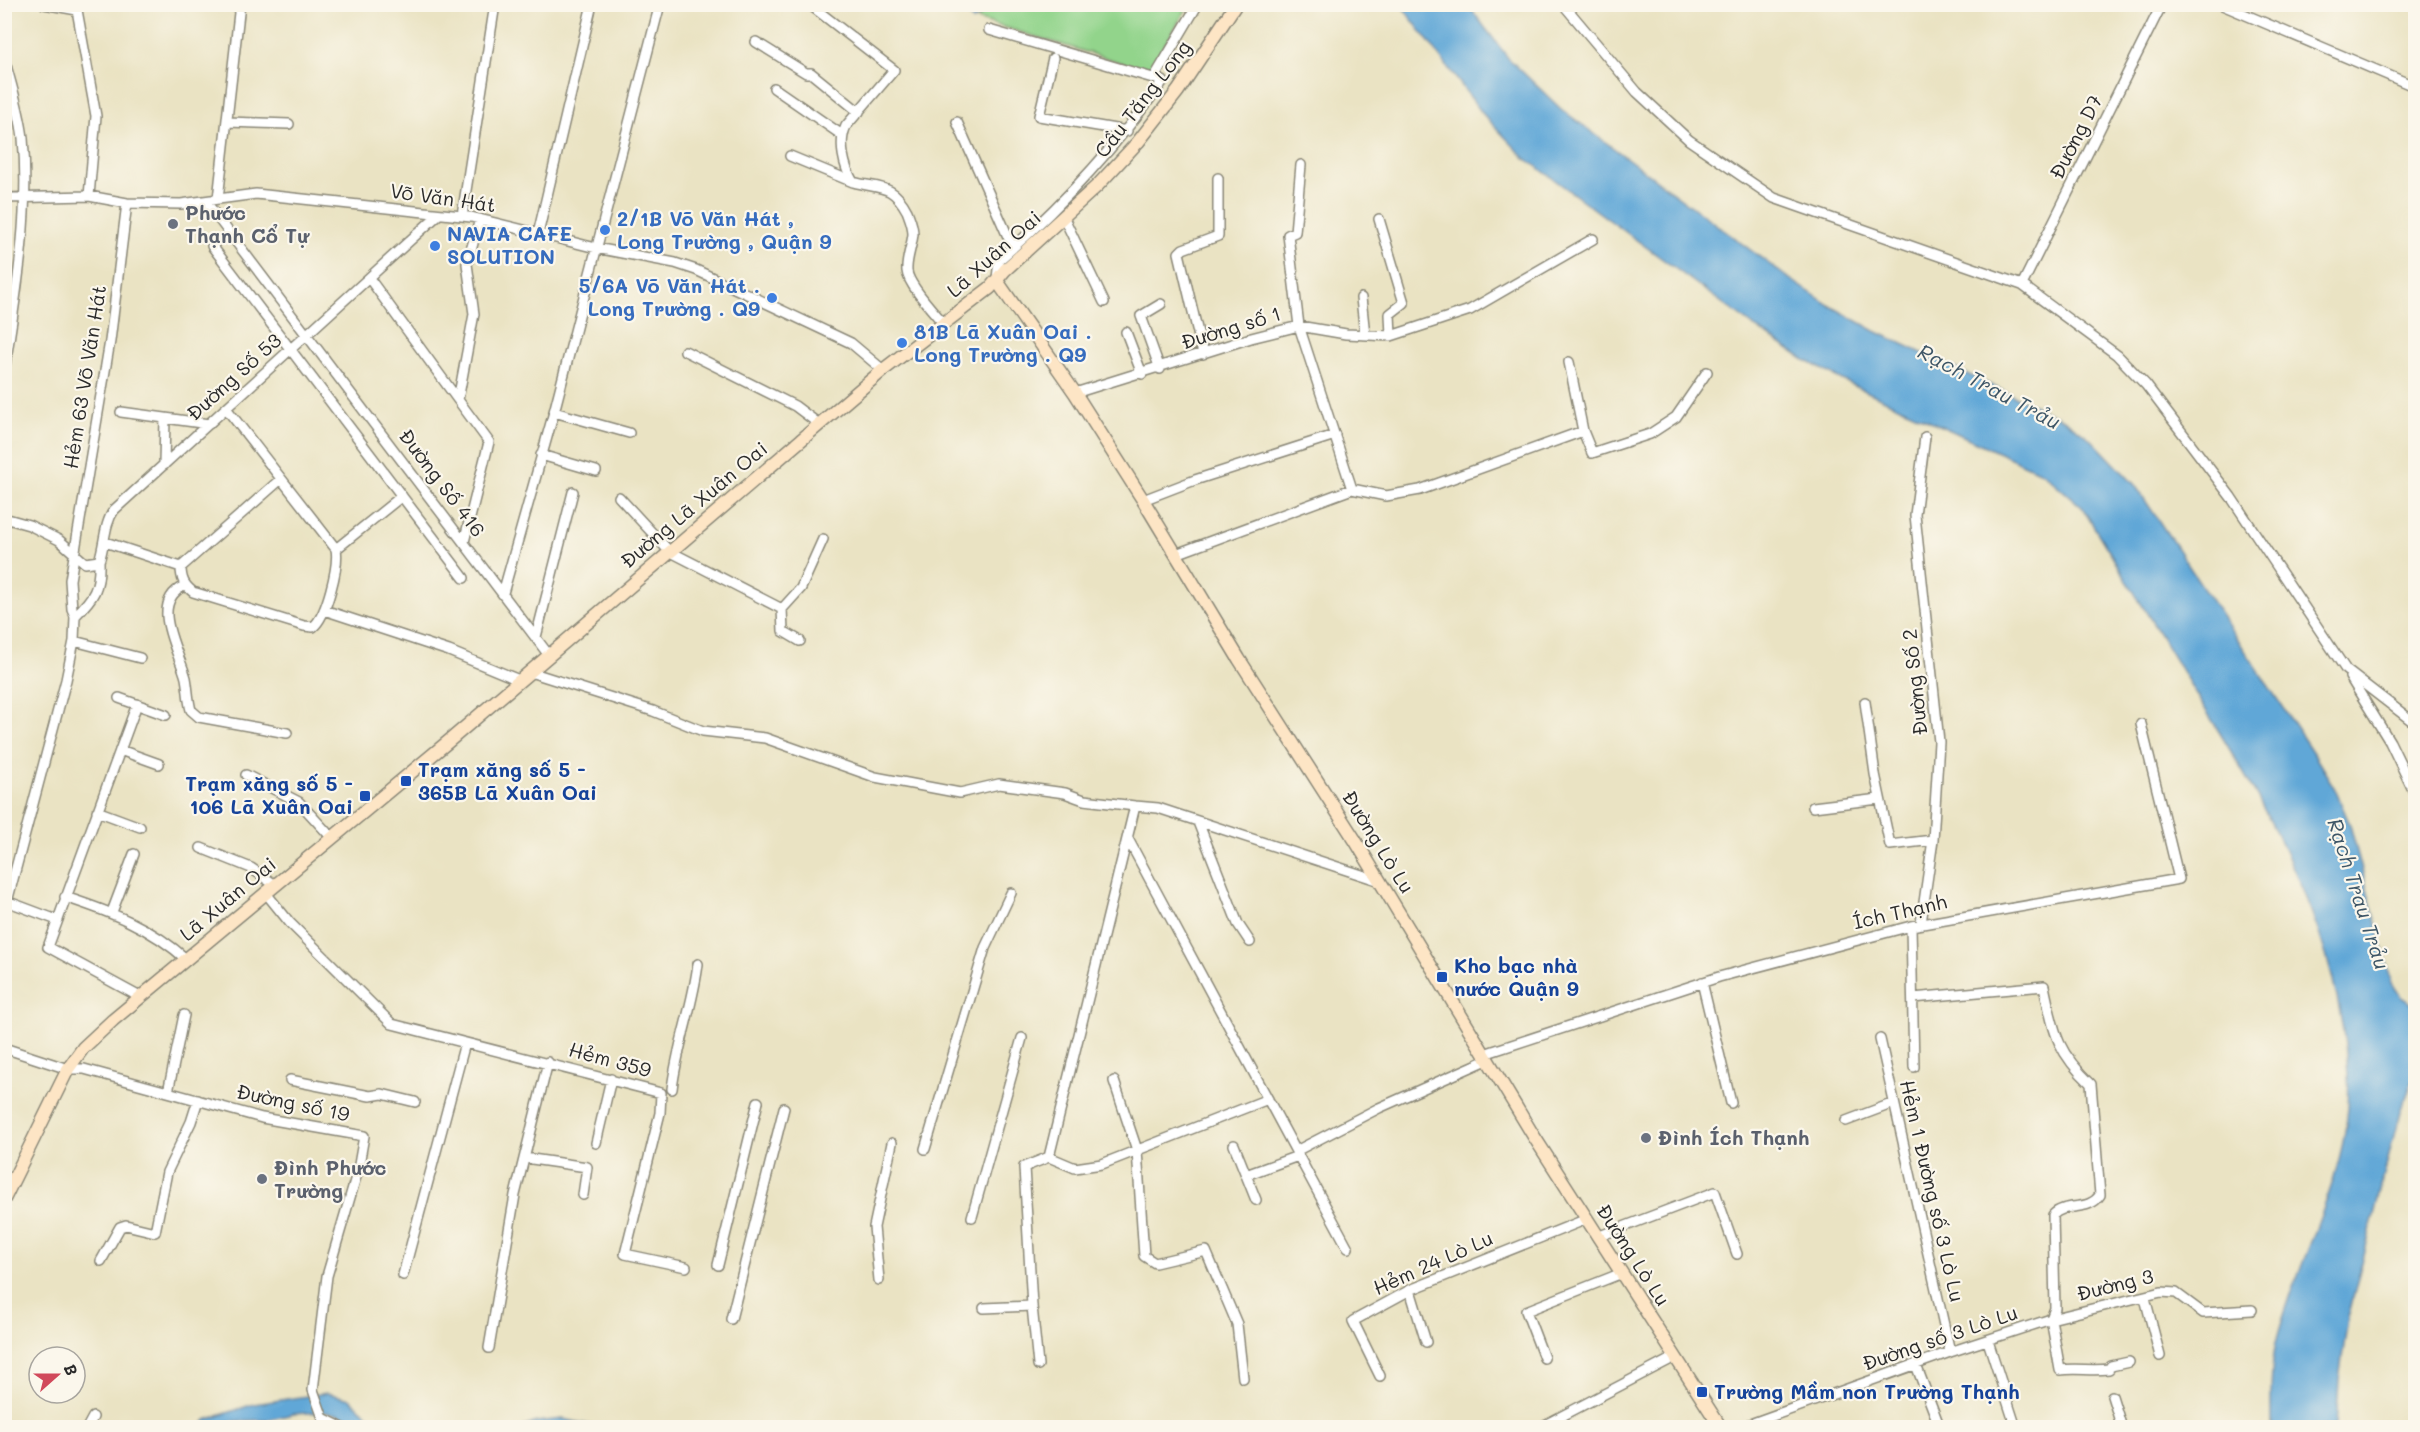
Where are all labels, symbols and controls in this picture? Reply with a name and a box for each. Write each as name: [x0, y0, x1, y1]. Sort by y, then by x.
street label: Cầu Tăng Long: [1088, 34, 1196, 162]
street label: Đường D7: [2043, 90, 2107, 183]
street label: Võ Văn Hát: [389, 177, 498, 217]
place label: Phước Thạnh Cổ Tự: [185, 199, 310, 248]
street label: Lã Xuân Oai: [941, 204, 1046, 302]
place label: 2/1B Võ Văn Hát , Long Trường , Quận 9: [617, 205, 832, 254]
marker: Phước Thạnh Cổ Tự: [166, 217, 180, 231]
place label: NAVIA CAFE SOLUTION: [447, 220, 572, 269]
marker: 2/1B Võ Văn Hát , Long Trường , Quận 9: [598, 223, 612, 237]
marker: NAVIA CAFE SOLUTION: [428, 239, 442, 253]
place label: 5/6A Võ Văn Hát . Long Trường . Q9: [579, 272, 760, 321]
street label: Hẻm 63 Võ Văn Hát: [57, 283, 111, 471]
marker: 5/6A Võ Văn Hát . Long Trường . Q9: [765, 291, 779, 305]
street label: Đường số 1: [1178, 300, 1284, 355]
place label: 81B Lã Xuân Oai . Long Trường . Q9: [914, 318, 1092, 367]
street label: Đường Số 53: [180, 327, 286, 426]
marker: 81B Lã Xuân Oai . Long Trường . Q9: [895, 336, 909, 350]
water label: Rạch Trau Trảu: [1914, 337, 2066, 435]
street label: Đường Số 416: [394, 423, 492, 542]
street label: Đường Lã Xuân Oai: [614, 435, 772, 573]
street label: Đường Số 2: [1895, 628, 1933, 737]
place label: Trạm xăng số 5 - 365B Lã Xuân Oai: [418, 756, 597, 805]
place label: Trạm xăng số 5 - 106 Lã Xuân Oai: [185, 770, 353, 819]
marker: Trạm xăng số 5 - 365B Lã Xuân Oai: [399, 774, 413, 788]
street label: Đường Lò Lu: [1337, 785, 1421, 898]
marker: Trạm xăng số 5 - 106 Lã Xuân Oai: [358, 789, 372, 803]
water label: Rạch Trau Trảu: [2322, 814, 2397, 973]
street label: Lã Xuân Oai: [174, 850, 281, 946]
street label: Ích Thạnh: [1850, 888, 1949, 934]
place label: Kho bạc nhà nước Quận 9: [1454, 952, 1579, 1001]
marker: Kho bạc nhà nước Quận 9: [1435, 970, 1449, 984]
street label: Hẻm 359: [566, 1036, 654, 1083]
street label: Đường số 19: [234, 1077, 352, 1127]
street label: Hẻm 1 Đường số 3 Lò Lu: [1895, 1077, 1971, 1304]
place label: Đình Ích Thạnh: [1658, 1124, 1809, 1150]
marker: Đình Ích Thạnh: [1639, 1131, 1653, 1145]
place label: Đình Phước Trường: [274, 1154, 386, 1203]
marker: Đình Phước Trường: [255, 1172, 269, 1186]
street label: Đường Lò Lu: [1591, 1199, 1676, 1310]
street label: Hẻm 24 Lò Lu: [1369, 1224, 1497, 1300]
street label: Đường 3: [2074, 1262, 2156, 1306]
street label: Đường số 3 Lò Lu: [1859, 1298, 2021, 1376]
north arrow: [27, 1345, 87, 1405]
text: B: [60, 1361, 83, 1378]
place label: Trường Mầm non Trường Thạnh: [1714, 1378, 2020, 1404]
marker: Trường Mầm non Trường Thạnh: [1695, 1385, 1709, 1399]

